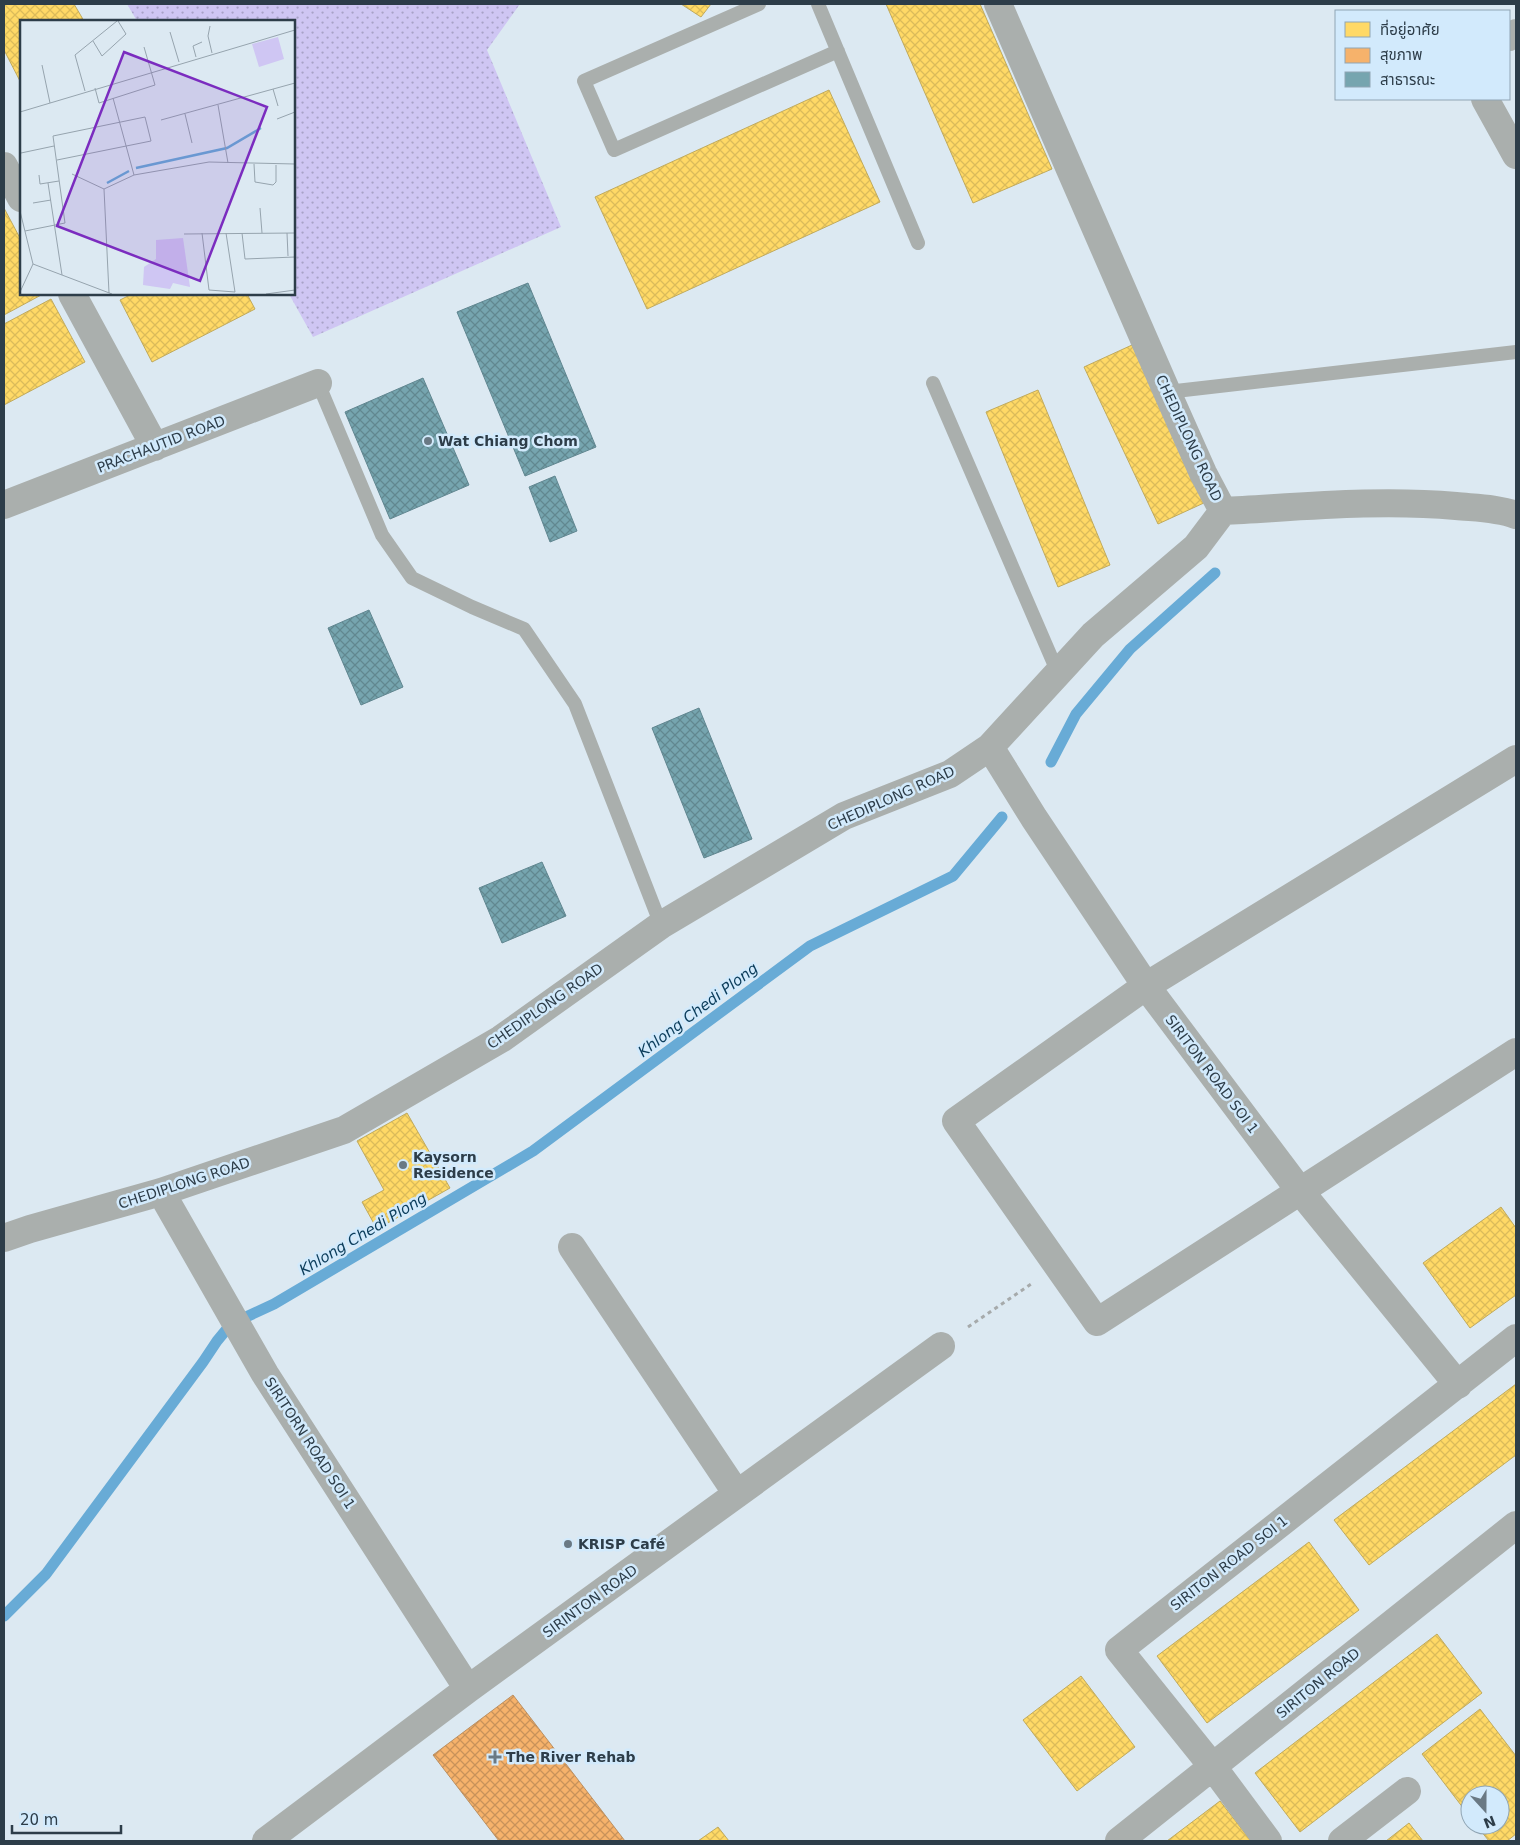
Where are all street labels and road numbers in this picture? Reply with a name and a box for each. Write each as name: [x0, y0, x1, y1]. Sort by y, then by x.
street label: CHEDIPLONG ROAD: [1153, 372, 1225, 504]
street label: PRACHAUTID ROAD: [95, 412, 227, 476]
street label: CHEDIPLONG ROAD: [825, 763, 957, 833]
street label: CHEDIPLONG ROAD: [484, 960, 606, 1052]
street label: SIRITON ROAD SOI 1: [1162, 1012, 1262, 1136]
street label: CHEDIPLONG ROAD: [116, 1154, 252, 1212]
street label: SIRITORN ROAD SOI 1: [261, 1374, 359, 1512]
street label: SIRITON ROAD SOI 1: [1167, 1512, 1291, 1614]
street label: SIRINTON ROAD: [540, 1561, 640, 1641]
street label: SIRITON ROAD: [1273, 1645, 1363, 1721]

